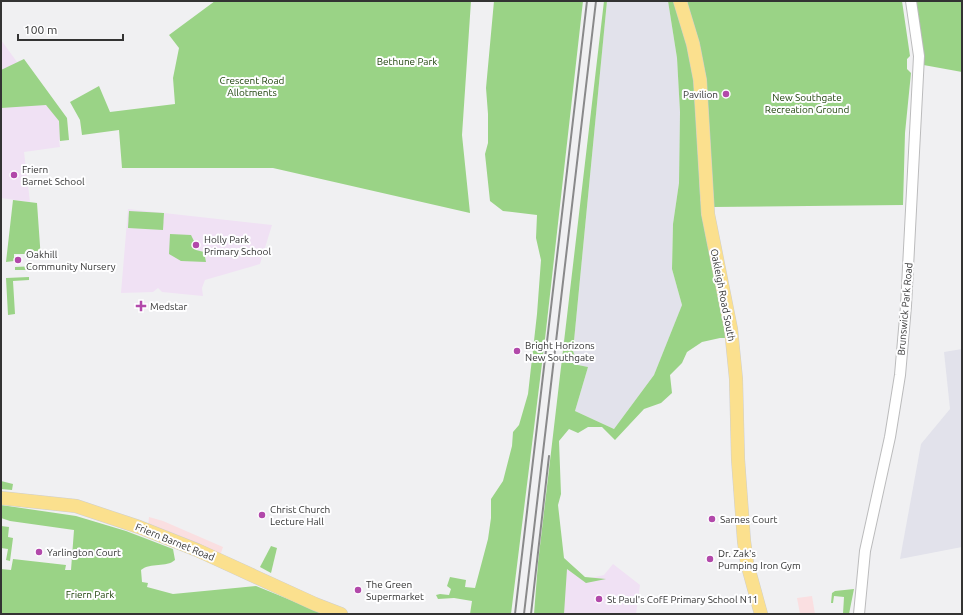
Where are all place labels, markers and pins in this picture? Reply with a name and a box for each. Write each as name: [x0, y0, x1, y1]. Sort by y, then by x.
place label: Pavilion: [683, 89, 718, 100]
marker: Pavilion: [721, 89, 731, 99]
place label: Friern Barnet School: [22, 164, 85, 187]
marker: Friern Barnet School: [9, 170, 19, 180]
place label: Holly Park Primary School: [204, 234, 271, 257]
marker: Holly Park Primary School: [191, 240, 201, 250]
place label: Oakhill Community Nursery: [26, 249, 116, 272]
marker: Oakhill Community Nursery: [13, 255, 23, 265]
marker: Medstar: [135, 300, 147, 312]
place label: Medstar: [150, 301, 187, 312]
place label: Bright Horizons New Southgate: [525, 340, 595, 363]
marker: Bright Horizons New Southgate: [512, 346, 522, 356]
place label: Christ Church Lecture Hall: [270, 504, 330, 527]
marker: Christ Church Lecture Hall: [257, 510, 267, 520]
marker: Sarnes Court: [707, 514, 717, 524]
place label: Sarnes Court: [720, 514, 778, 525]
marker: Yarlington Court: [34, 547, 44, 557]
place label: Yarlington Court: [47, 547, 121, 558]
place label: Dr. Zak's Pumping Iron Gym: [718, 548, 801, 571]
marker: Dr. Zak's Pumping Iron Gym: [705, 554, 715, 564]
place label: The Green Supermarket: [366, 579, 424, 602]
marker: The Green Supermarket: [353, 585, 363, 595]
marker: St Paul's CofE Primary School N11: [594, 594, 604, 604]
place label: St Paul's CofE Primary School N11: [607, 594, 758, 605]

